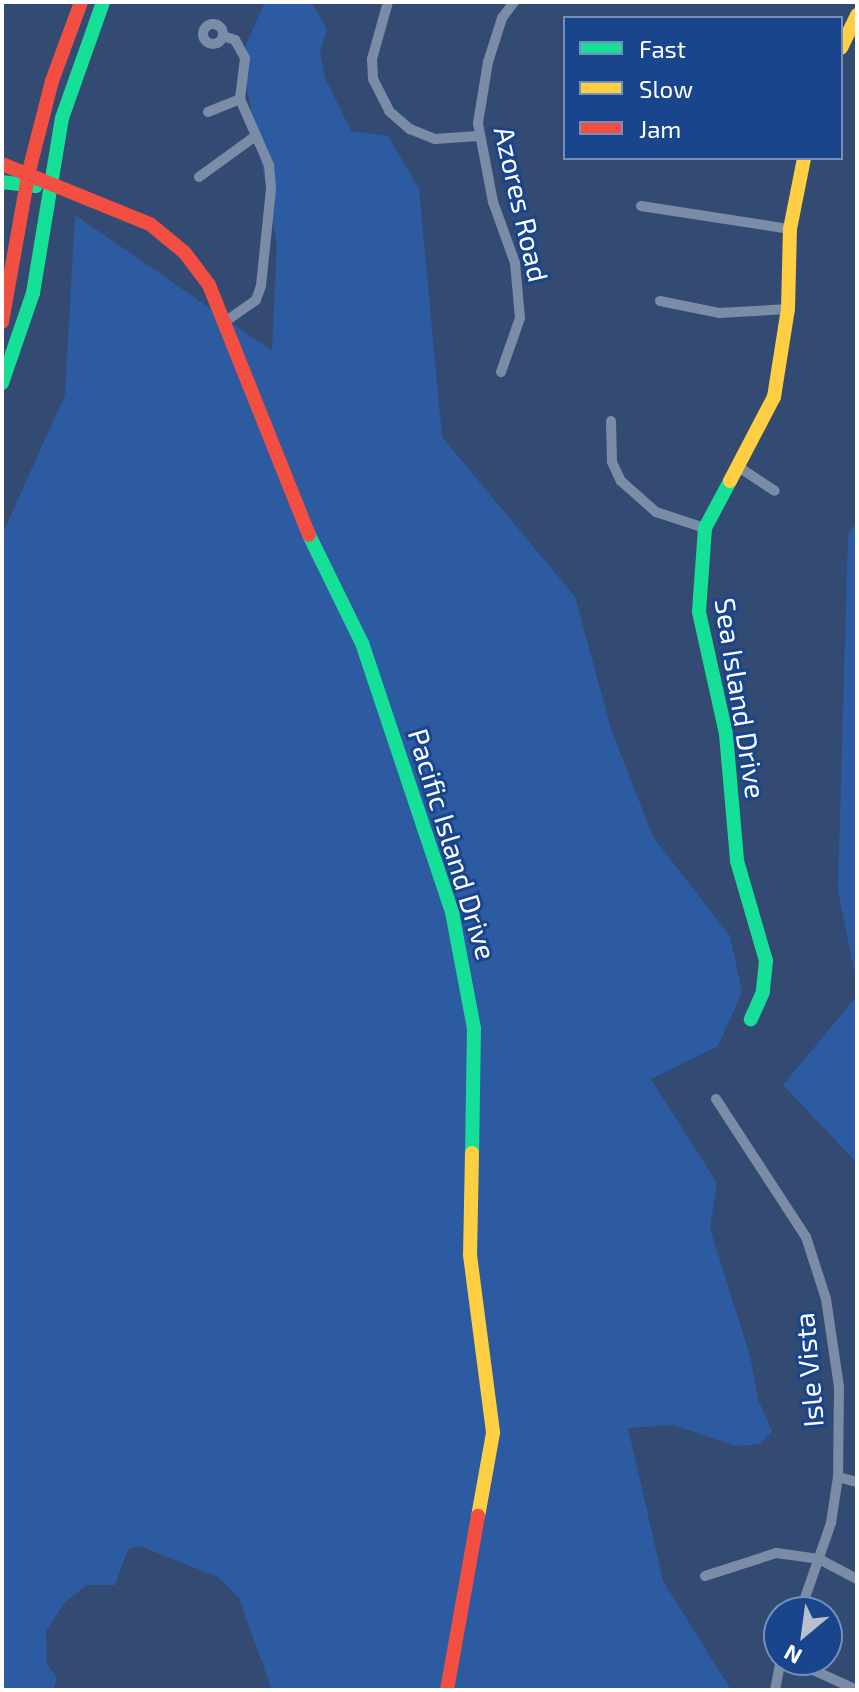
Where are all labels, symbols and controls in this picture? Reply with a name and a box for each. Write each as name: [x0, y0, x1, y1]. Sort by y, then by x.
legend: [563, 16, 843, 160]
text: Fast: [639, 34, 686, 63]
text: Slow: [639, 74, 693, 103]
text: Jam: [639, 114, 681, 143]
street label: Azores Road: [488, 123, 556, 285]
street label: Sea Island Drive: [709, 595, 773, 801]
street label: Pacific Island Drive: [402, 725, 504, 963]
street label: Isle Vista: [786, 1311, 830, 1429]
north arrow: [763, 1596, 843, 1676]
text: N: [779, 1640, 806, 1670]

